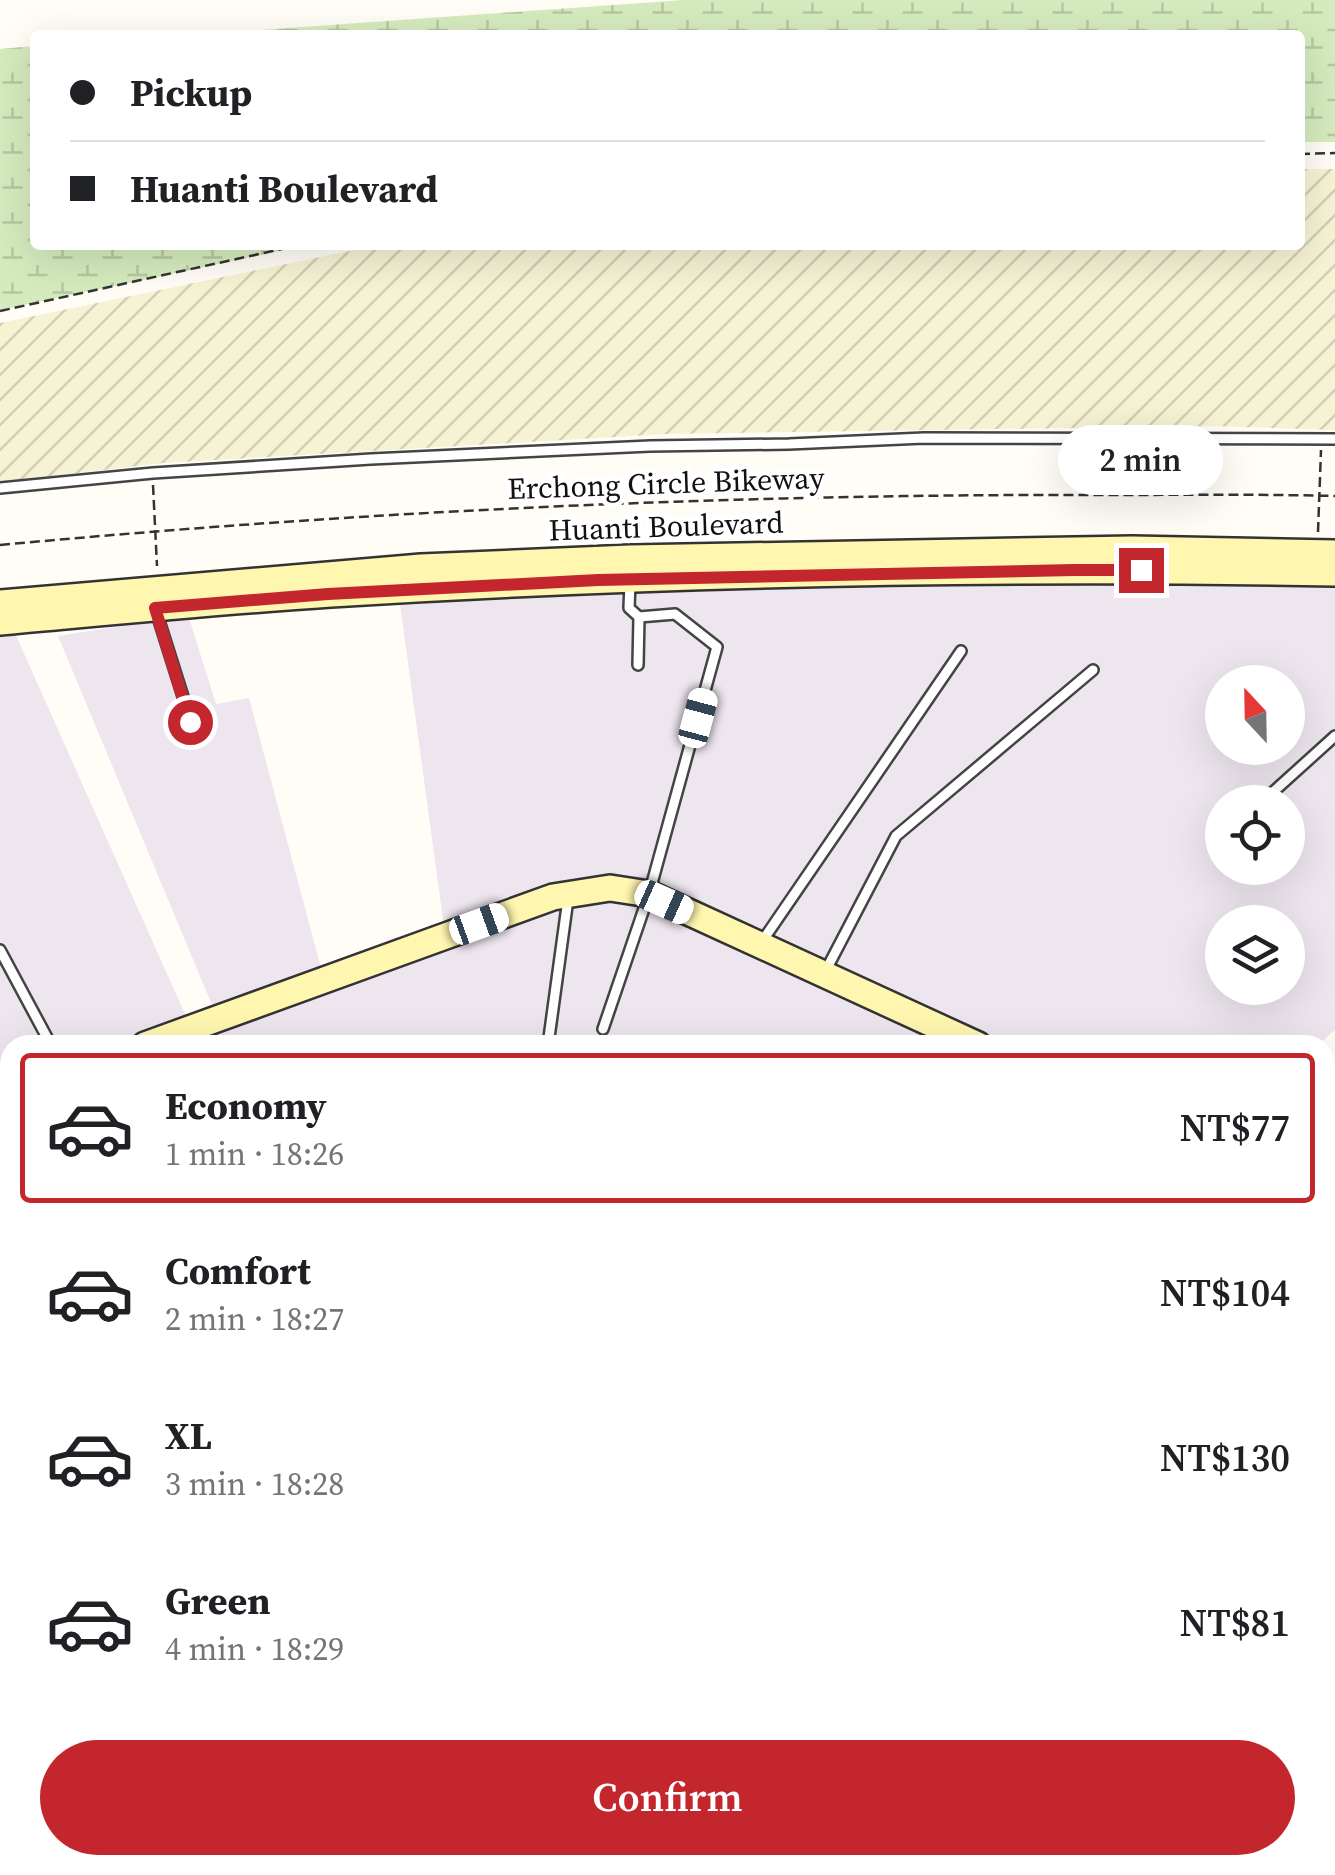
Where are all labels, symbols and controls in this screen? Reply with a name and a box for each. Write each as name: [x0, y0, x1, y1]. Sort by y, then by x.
text: Pickup: [130, 67, 252, 119]
text: Huanti Boulevard: [130, 163, 438, 215]
callout: 2 min: [1058, 425, 1224, 495]
text: 2 min: [1099, 438, 1182, 482]
street label: Erchong Circle Bikeway: [507, 457, 826, 509]
street label: Huanti Boulevard: [548, 501, 784, 551]
route end: [1119, 548, 1164, 593]
north arrow: [1205, 665, 1305, 765]
map controls: [1205, 665, 1305, 1005]
car: [676, 685, 720, 751]
route start: [168, 700, 213, 745]
button: locate: [1205, 785, 1305, 885]
car: [630, 876, 698, 928]
car: [446, 900, 512, 948]
button: layers: [1205, 905, 1305, 1005]
text: Economy: [165, 1080, 327, 1132]
icon: car: [45, 1083, 135, 1173]
text: NT$77: [1179, 1102, 1290, 1154]
text: 1 min · 18:26: [165, 1132, 344, 1176]
text: Comfort: [165, 1245, 311, 1297]
icon: car: [45, 1248, 135, 1338]
text: NT$104: [1160, 1267, 1290, 1319]
text: 2 min · 18:27: [165, 1297, 344, 1341]
text: XL: [165, 1410, 212, 1462]
icon: car: [45, 1413, 135, 1503]
text: NT$130: [1160, 1432, 1290, 1484]
text: 3 min · 18:28: [165, 1462, 344, 1506]
text: Green: [165, 1575, 271, 1627]
icon: car: [45, 1578, 135, 1668]
text: NT$81: [1179, 1597, 1290, 1649]
text: 4 min · 18:29: [165, 1627, 344, 1671]
button: Confirm: [40, 1740, 1295, 1855]

